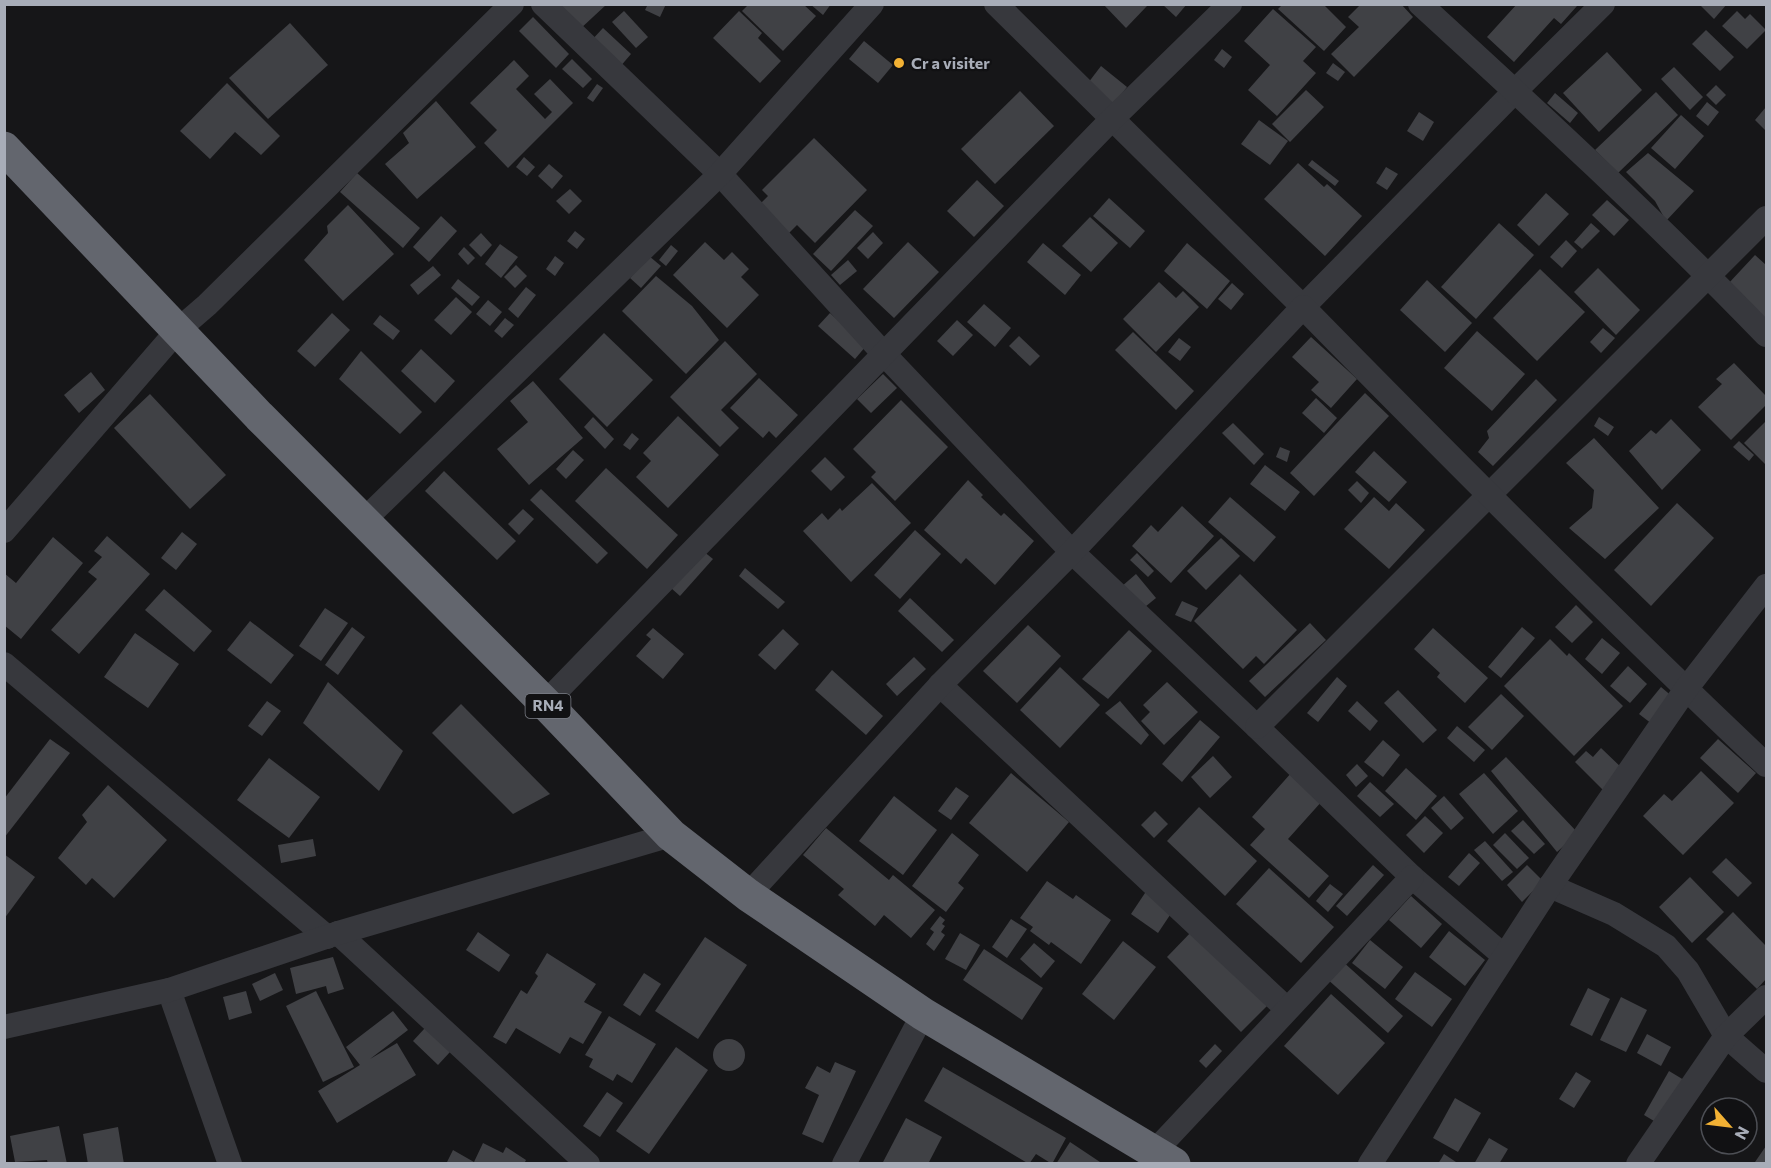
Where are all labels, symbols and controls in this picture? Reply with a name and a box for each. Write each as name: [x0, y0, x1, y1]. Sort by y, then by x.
place label: Cr a visiter: [911, 53, 990, 72]
marker: Cr a visiter: [892, 56, 906, 70]
road number: RN4: [526, 694, 570, 718]
north arrow: [1699, 1096, 1759, 1156]
text: N: [1731, 1124, 1754, 1143]

